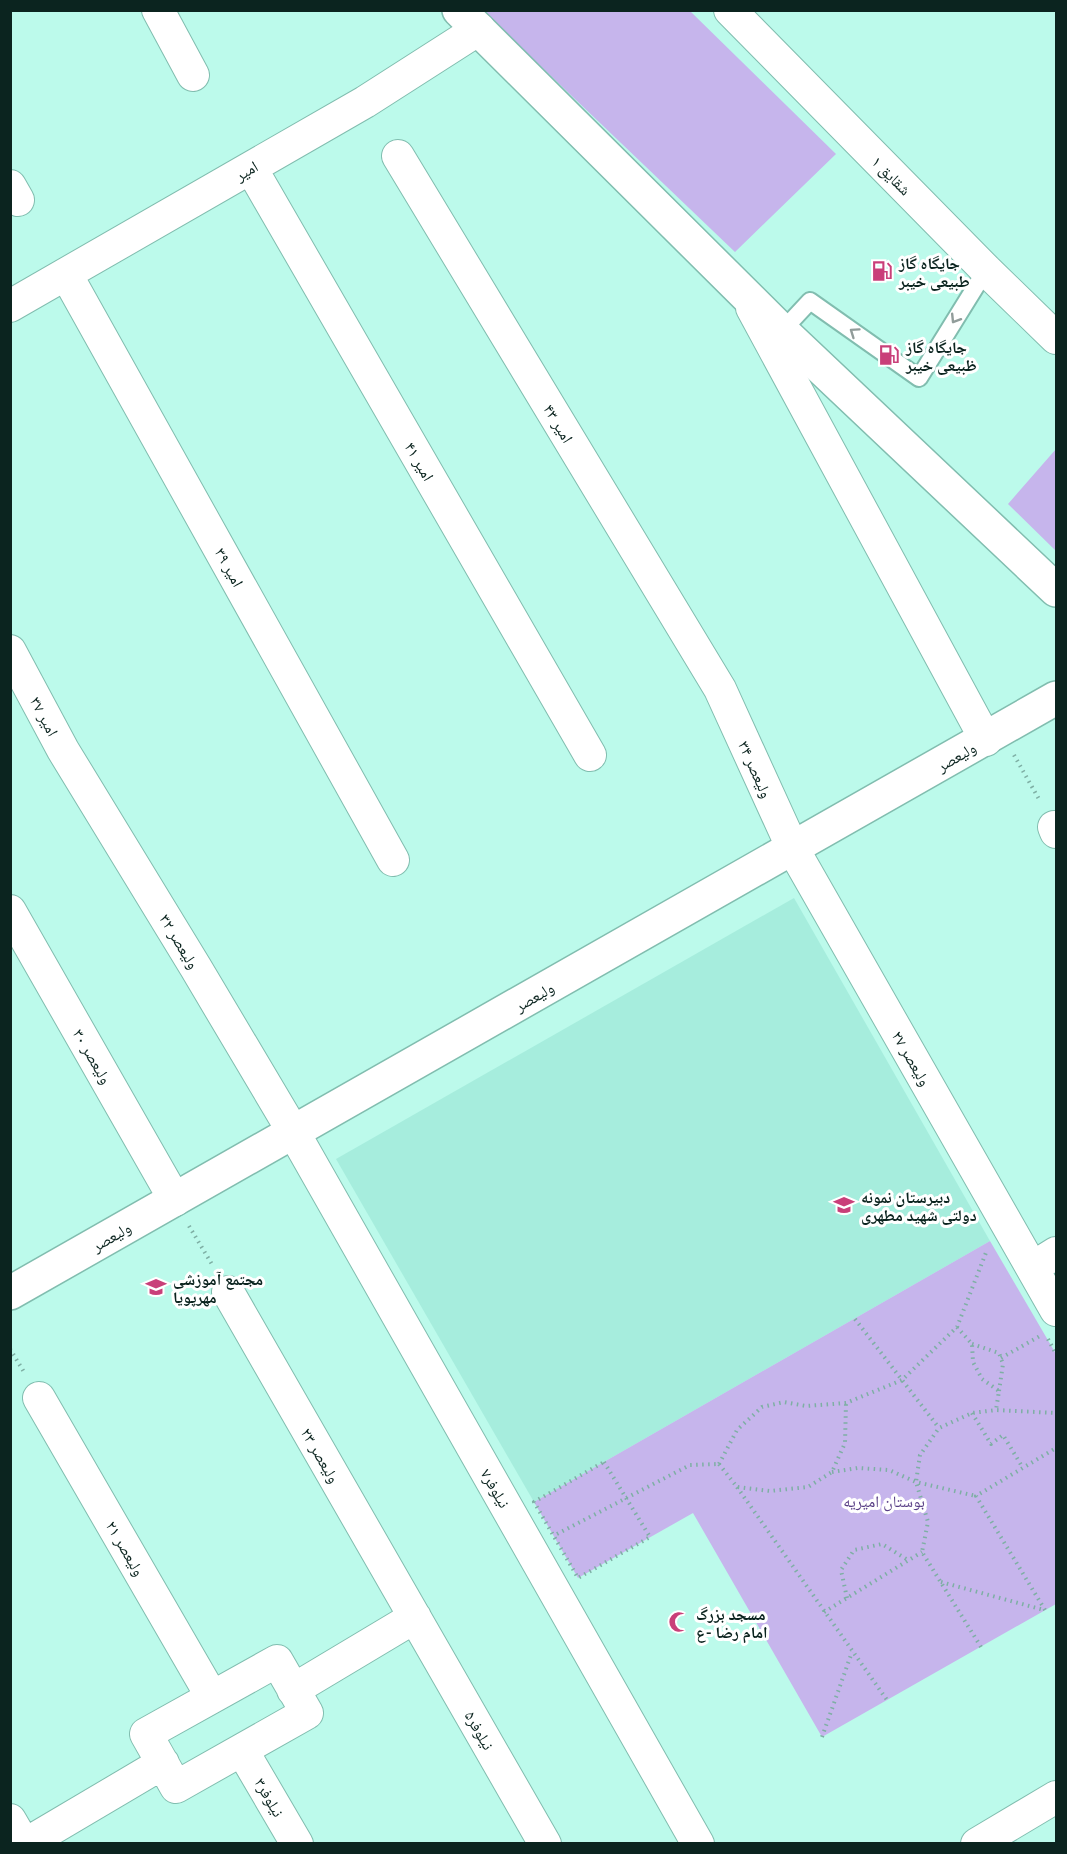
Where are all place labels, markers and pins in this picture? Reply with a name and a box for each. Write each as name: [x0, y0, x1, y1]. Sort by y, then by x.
place label: جایگاه گاز طبیعی خیبر: [898, 253, 970, 291]
fuel station icon: جایگاه گاز طبیعی خیبر: [870, 259, 894, 283]
place label: جایگاه گاز ظبیعی خیبر: [905, 337, 977, 375]
fuel station icon: جایگاه گاز ظبیعی خیبر: [877, 343, 901, 367]
place label: دبیرستان نمونه دولتی شهید مطهری: [861, 1187, 977, 1225]
school or university icon: دبیرستان نمونه دولتی شهید مطهری: [832, 1193, 856, 1217]
place label: مجتمع آموزشی مهرپویا: [173, 1269, 263, 1307]
school or university icon: مجتمع آموزشی مهرپویا: [144, 1275, 168, 1299]
place label: مسجد بزرگ امام رضا -ع: [696, 1604, 768, 1644]
mosque icon: مسجد بزرگ امام رضا -ع: [667, 1610, 691, 1634]

